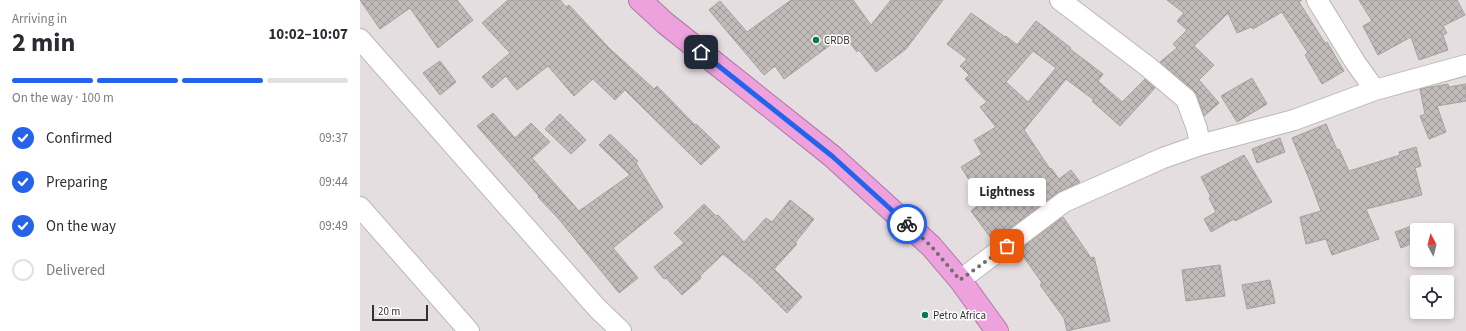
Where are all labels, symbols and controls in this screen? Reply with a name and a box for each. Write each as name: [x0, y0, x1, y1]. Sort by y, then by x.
text: Arriving in: [12, 10, 67, 28]
text: 2 min: [12, 24, 75, 61]
text: 10:02–10:07: [268, 24, 348, 45]
place label: CRDB: [824, 33, 850, 48]
pin: [684, 35, 718, 69]
marker: CRDB: [811, 35, 821, 45]
icon: home: [690, 41, 712, 63]
text: On the way · 100 m: [12, 89, 114, 107]
icon: check: [12, 127, 34, 149]
text: Confirmed: [46, 128, 112, 149]
text: 09:37: [319, 129, 348, 147]
icon: check: [12, 171, 34, 193]
text: Preparing: [46, 172, 107, 193]
text: 09:44: [319, 173, 348, 191]
callout: Lightness: [968, 178, 1046, 206]
text: Lightness: [979, 183, 1035, 201]
courier: [887, 204, 927, 244]
icon: bike: [896, 213, 918, 235]
icon: check: [12, 215, 34, 237]
text: On the way: [46, 216, 116, 237]
text: 09:49: [319, 217, 348, 235]
north arrow: [1410, 223, 1454, 267]
map controls: [1410, 223, 1454, 319]
pin: [990, 229, 1024, 263]
icon: bag: [996, 235, 1018, 257]
text: Delivered: [46, 260, 105, 281]
button: locate: [1410, 275, 1454, 319]
scale bar: [372, 303, 428, 322]
text: 20 m: [378, 304, 400, 319]
place label: Petro Africa: [933, 308, 986, 323]
marker: Petro Africa: [920, 310, 930, 320]

